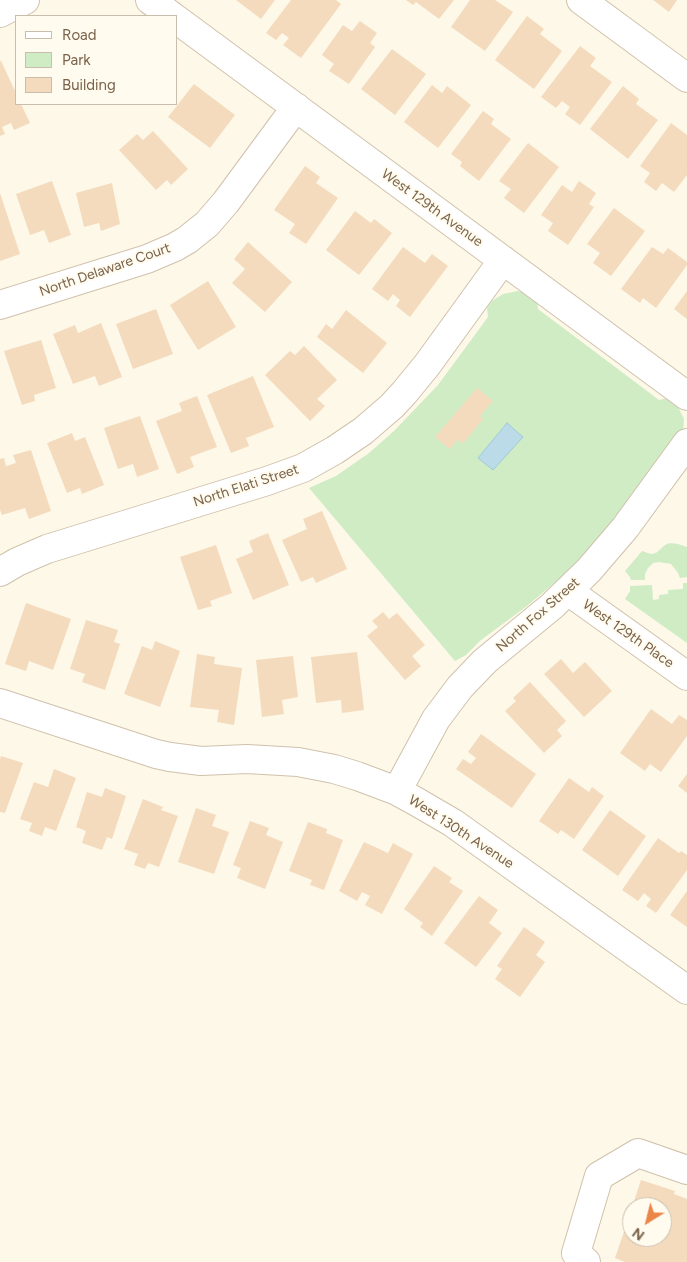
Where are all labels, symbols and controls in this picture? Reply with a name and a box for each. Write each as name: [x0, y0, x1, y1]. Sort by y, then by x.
legend: [15, 15, 178, 105]
text: Road: [62, 26, 97, 44]
text: Park: [62, 51, 91, 69]
text: Building: [62, 76, 116, 94]
street label: West 129th Avenue: [378, 166, 486, 250]
street label: North Delaware Court: [37, 240, 173, 300]
street label: North Elati Street: [191, 461, 301, 511]
street label: North Fox Street: [493, 574, 583, 656]
street label: West 129th Place: [579, 596, 677, 672]
street label: West 130th Avenue: [405, 792, 517, 872]
north arrow: [622, 1197, 672, 1247]
text: N: [629, 1224, 648, 1244]

